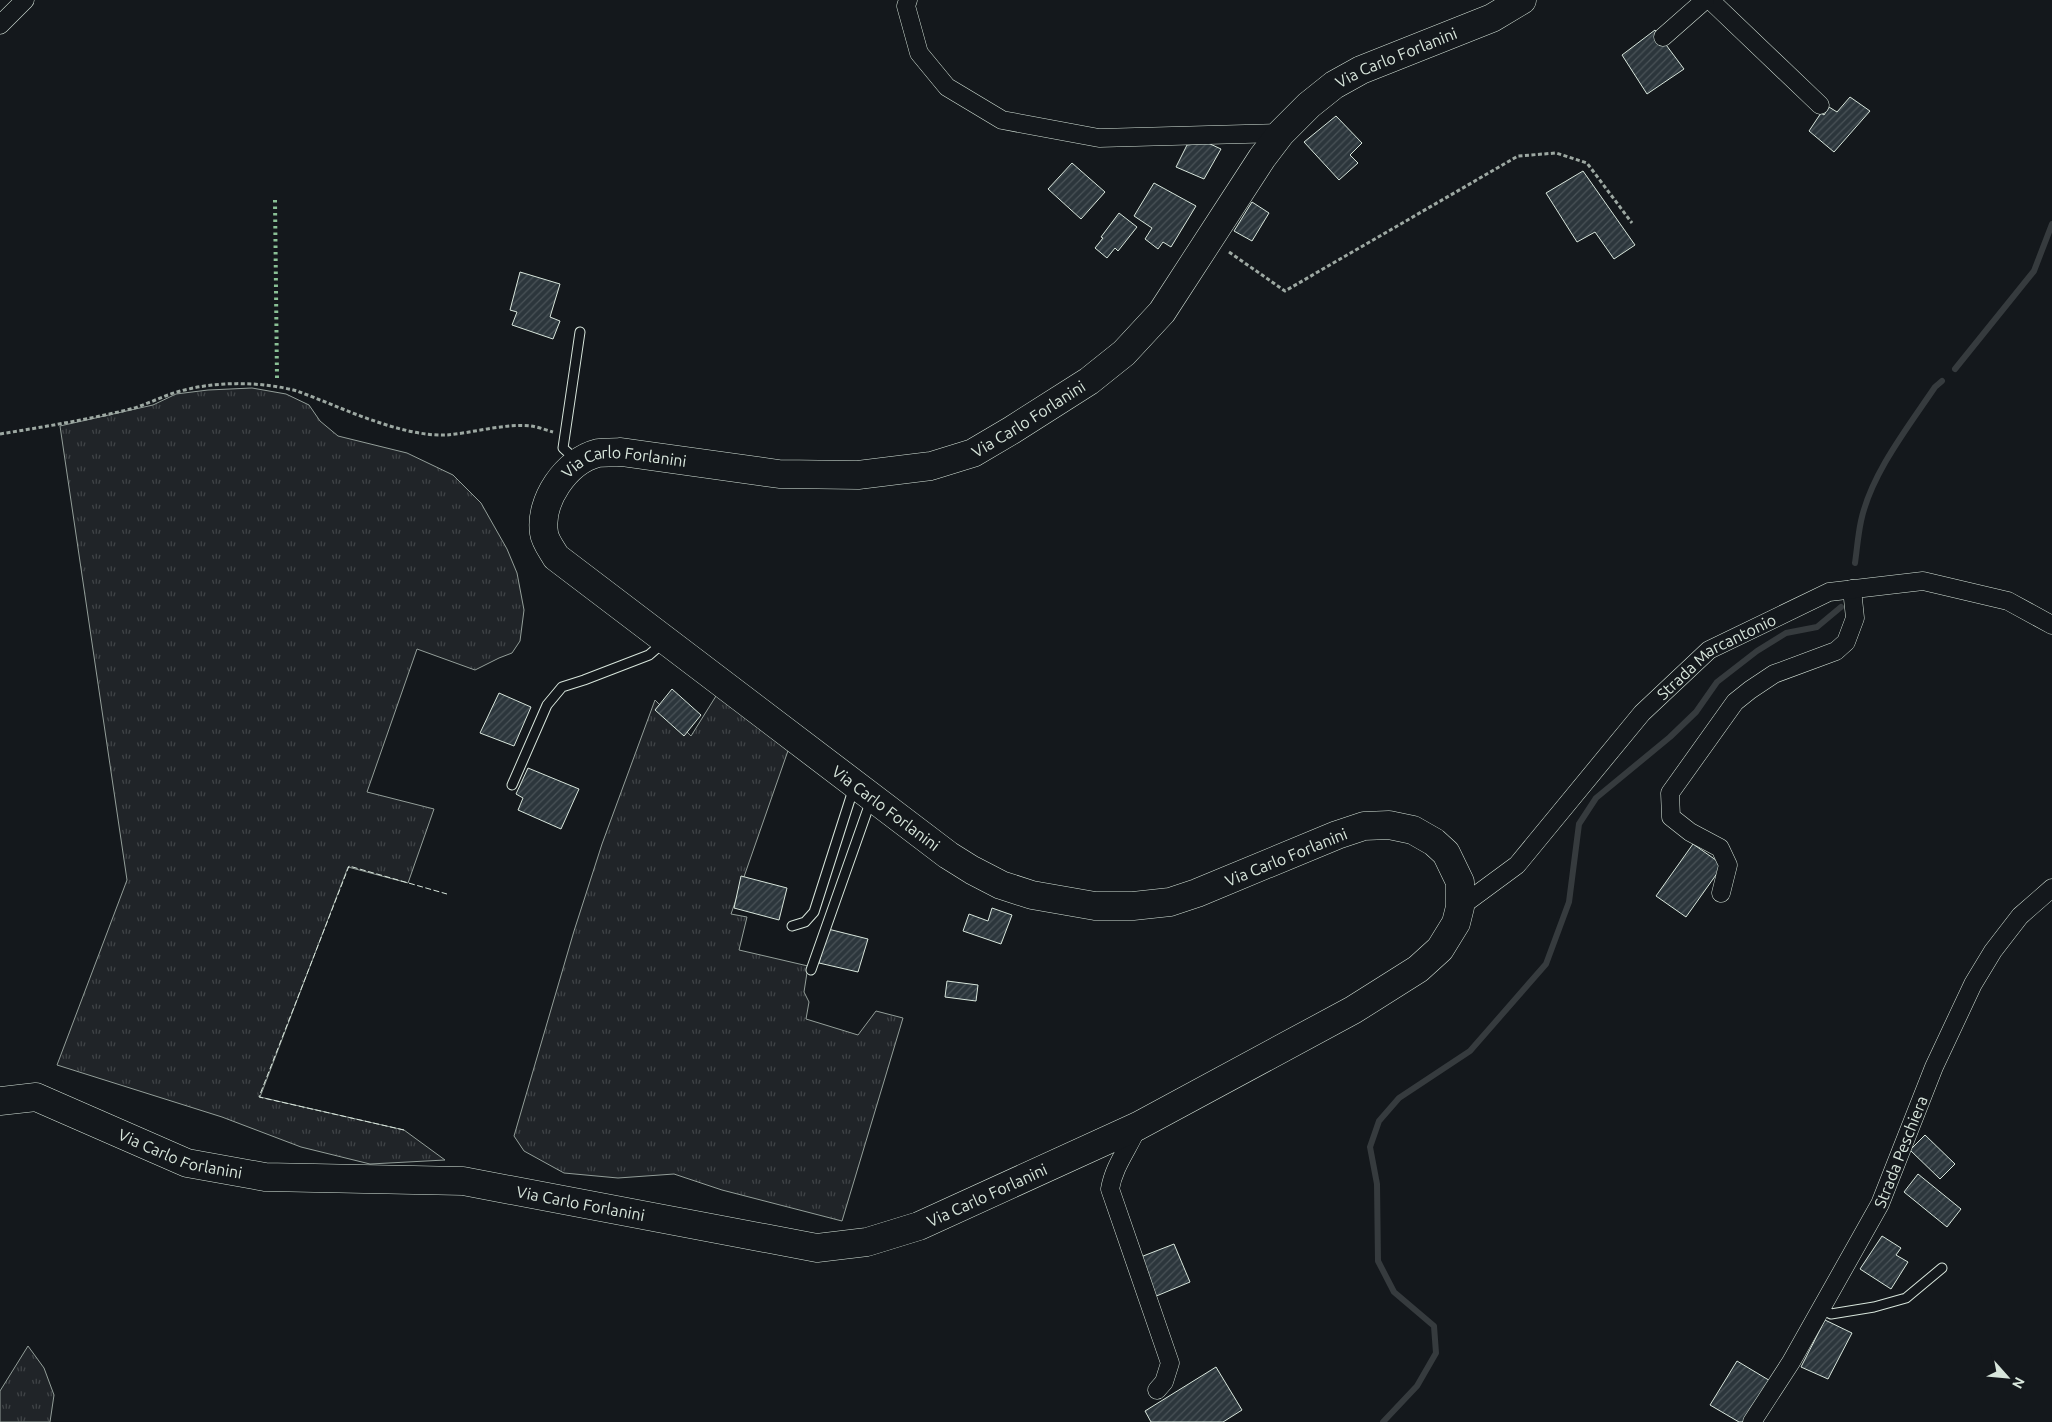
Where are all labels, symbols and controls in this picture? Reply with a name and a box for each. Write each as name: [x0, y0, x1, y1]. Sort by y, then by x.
street label: Via Carlo Forlanini: [1332, 24, 1459, 91]
street label: Via Carlo Forlanini: [968, 377, 1088, 461]
street label: Via Carlo Forlanini: [558, 443, 688, 481]
street label: Strada Marcantonio: [1653, 610, 1779, 703]
street label: Via Carlo Forlanini: [829, 762, 943, 854]
street label: Via Carlo Forlanini: [1222, 824, 1350, 890]
street label: Strada Peschiera: [1870, 1093, 1931, 1210]
street label: Via Carlo Forlanini: [115, 1125, 244, 1182]
street label: Via Carlo Forlanini: [924, 1160, 1050, 1230]
street label: Via Carlo Forlanini: [515, 1182, 646, 1224]
north arrow: [1982, 1352, 2032, 1402]
text: N: [2009, 1375, 2028, 1391]

